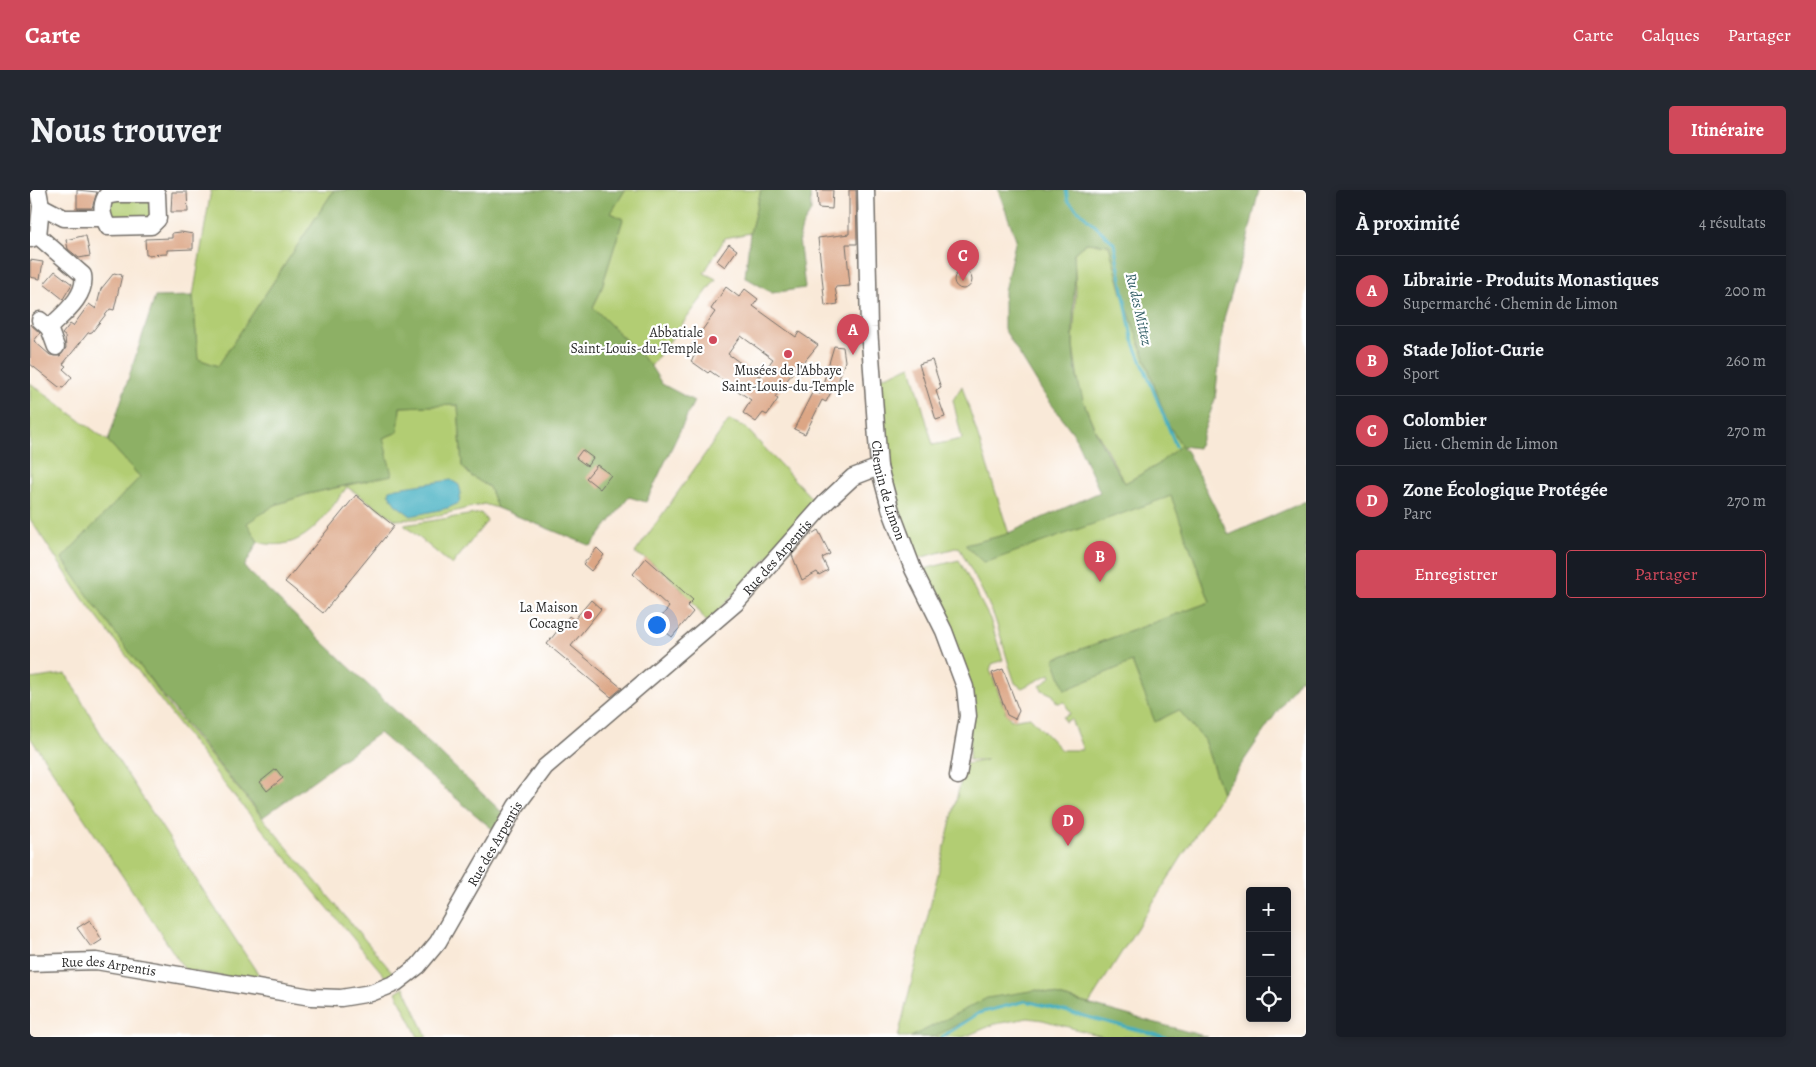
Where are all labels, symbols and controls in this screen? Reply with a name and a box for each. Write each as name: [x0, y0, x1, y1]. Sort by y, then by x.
text: Carte: [25, 19, 80, 51]
text: Carte: [1573, 23, 1613, 47]
text: Calques: [1641, 23, 1700, 47]
text: Partager: [1728, 23, 1791, 47]
text: Nous trouver: [30, 106, 222, 154]
button: Itinéraire: [1669, 106, 1786, 154]
text: À proximité: [1356, 209, 1460, 237]
text: 4 résultats: [1699, 212, 1766, 234]
pin: C: [947, 240, 979, 281]
text: Librairie - Produits Monastiques: [1403, 267, 1659, 293]
water label: Ru des Mittez: [1121, 271, 1157, 347]
text: A: [1367, 280, 1377, 302]
text: 200 m: [1725, 280, 1766, 302]
text: Supermarché · Chemin de Limon: [1403, 293, 1618, 315]
pin: A: [837, 314, 869, 355]
place label: Abbatiale Saint-Louis-du-Temple: [570, 323, 703, 358]
marker: Abbatiale Saint-Louis-du-Temple: [707, 334, 719, 346]
text: Stade Joliot-Curie: [1403, 337, 1544, 363]
marker: Musées de l'Abbaye Saint-Louis-du-Temple: [782, 348, 794, 360]
text: B: [1367, 350, 1377, 372]
text: 260 m: [1726, 350, 1766, 372]
place label: Musées de l'Abbaye Saint-Louis-du-Temple: [722, 361, 854, 396]
text: Sport: [1403, 363, 1439, 385]
text: Colombier: [1403, 407, 1487, 433]
text: C: [1367, 420, 1377, 442]
text: 270 m: [1727, 420, 1766, 442]
text: Lieu · Chemin de Limon: [1403, 433, 1558, 455]
street label: Chemin de Limon: [868, 440, 911, 543]
text: Zone Écologique Protégée: [1403, 477, 1608, 503]
text: D: [1366, 490, 1378, 512]
text: 270 m: [1727, 490, 1766, 512]
text: Parc: [1403, 503, 1432, 525]
street label: Rue des Arpentis: [738, 515, 816, 599]
pin: B: [1084, 541, 1116, 582]
button: Enregistrer: [1356, 550, 1556, 598]
button: Partager: [1566, 550, 1766, 598]
place label: La Maison Cocagne: [519, 598, 578, 633]
marker: La Maison Cocagne: [582, 609, 594, 621]
your location: [644, 612, 670, 638]
street label: Rue des Arpentis: [462, 797, 526, 890]
pin: D: [1052, 805, 1084, 846]
map controls: [1246, 887, 1291, 1022]
button: +: [1246, 887, 1291, 932]
button: −: [1246, 932, 1291, 977]
street label: Rue des Arpentis: [61, 951, 158, 980]
button: locate: [1246, 977, 1291, 1022]

